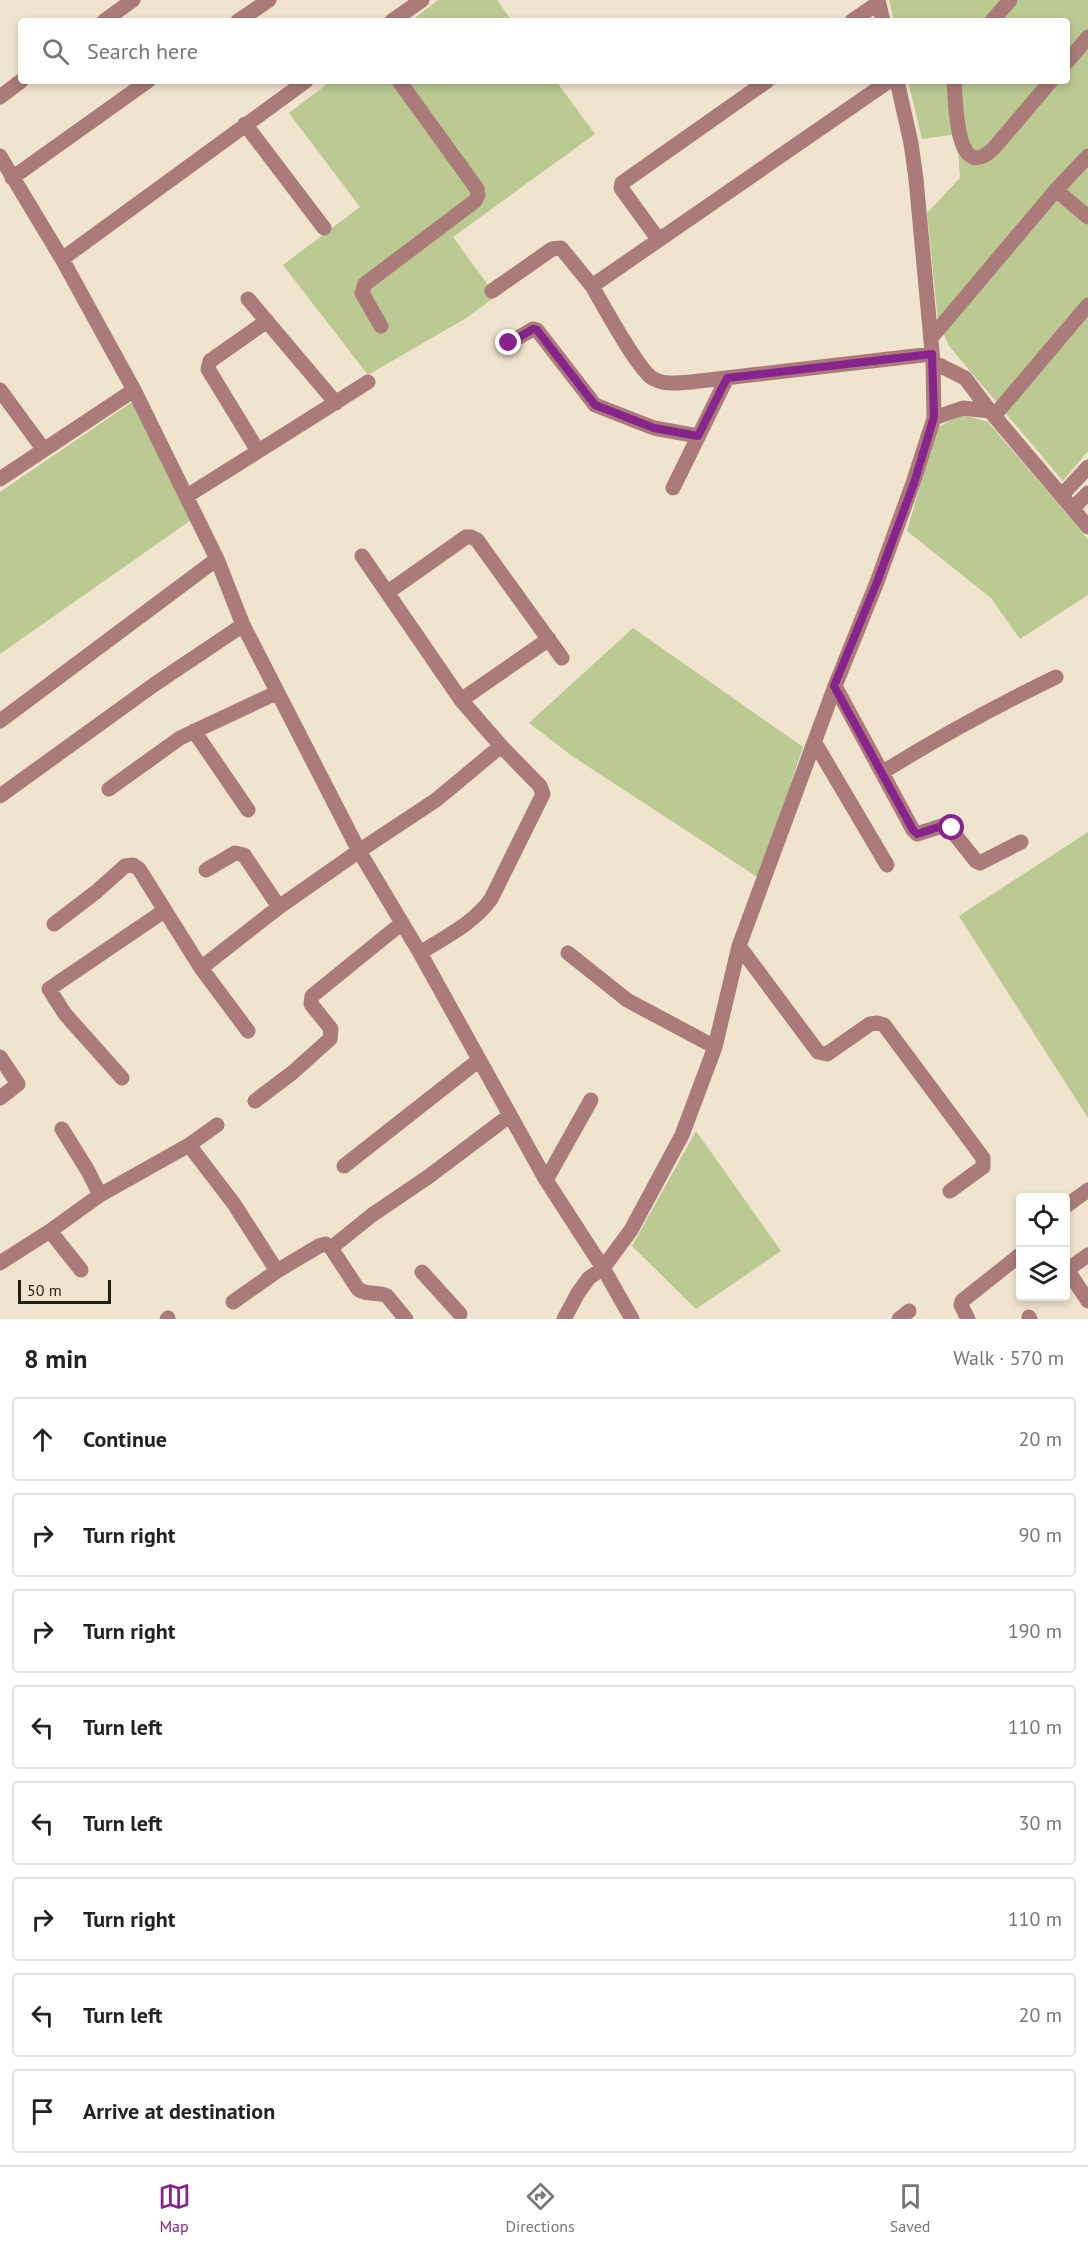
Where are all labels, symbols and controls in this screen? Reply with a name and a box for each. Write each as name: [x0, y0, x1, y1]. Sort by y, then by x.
search box: [18, 18, 1070, 84]
icon: search: [39, 35, 72, 68]
text: Search here: [87, 37, 198, 65]
route end: [495, 329, 521, 355]
route start: [938, 814, 964, 840]
map controls: [1016, 1193, 1070, 1301]
button: locate: [1016, 1193, 1070, 1247]
button: layers: [1016, 1247, 1070, 1301]
scale bar: [18, 1277, 111, 1304]
text: 50 m: [27, 1280, 62, 1300]
text: 8 min: [24, 1342, 87, 1375]
text: Walk · 570 m: [953, 1345, 1064, 1371]
icon: ahead: [26, 1423, 59, 1456]
text: Continue: [83, 1425, 167, 1453]
text: 20 m: [1019, 1426, 1062, 1452]
icon: right: [26, 1519, 59, 1552]
text: Turn right: [83, 1521, 175, 1549]
text: 90 m: [1019, 1522, 1062, 1548]
icon: right: [26, 1615, 59, 1648]
text: Turn right: [83, 1617, 175, 1645]
text: 190 m: [1008, 1618, 1062, 1644]
icon: left: [26, 1711, 59, 1744]
text: Turn left: [83, 1713, 163, 1741]
text: 110 m: [1008, 1714, 1062, 1740]
icon: left: [26, 1807, 59, 1840]
text: Turn left: [83, 1809, 163, 1837]
text: 30 m: [1019, 1810, 1062, 1836]
icon: right: [26, 1903, 59, 1936]
text: Turn right: [83, 1905, 175, 1933]
text: 110 m: [1008, 1906, 1062, 1932]
icon: left: [26, 1999, 59, 2032]
text: Turn left: [83, 2001, 163, 2029]
text: 20 m: [1019, 2002, 1062, 2028]
icon: arrive: [26, 2095, 59, 2128]
text: Arrive at destination: [83, 2097, 275, 2125]
tab: Map: [158, 2180, 191, 2236]
tab: Directions: [506, 2180, 575, 2236]
tab: Saved: [890, 2180, 930, 2236]

